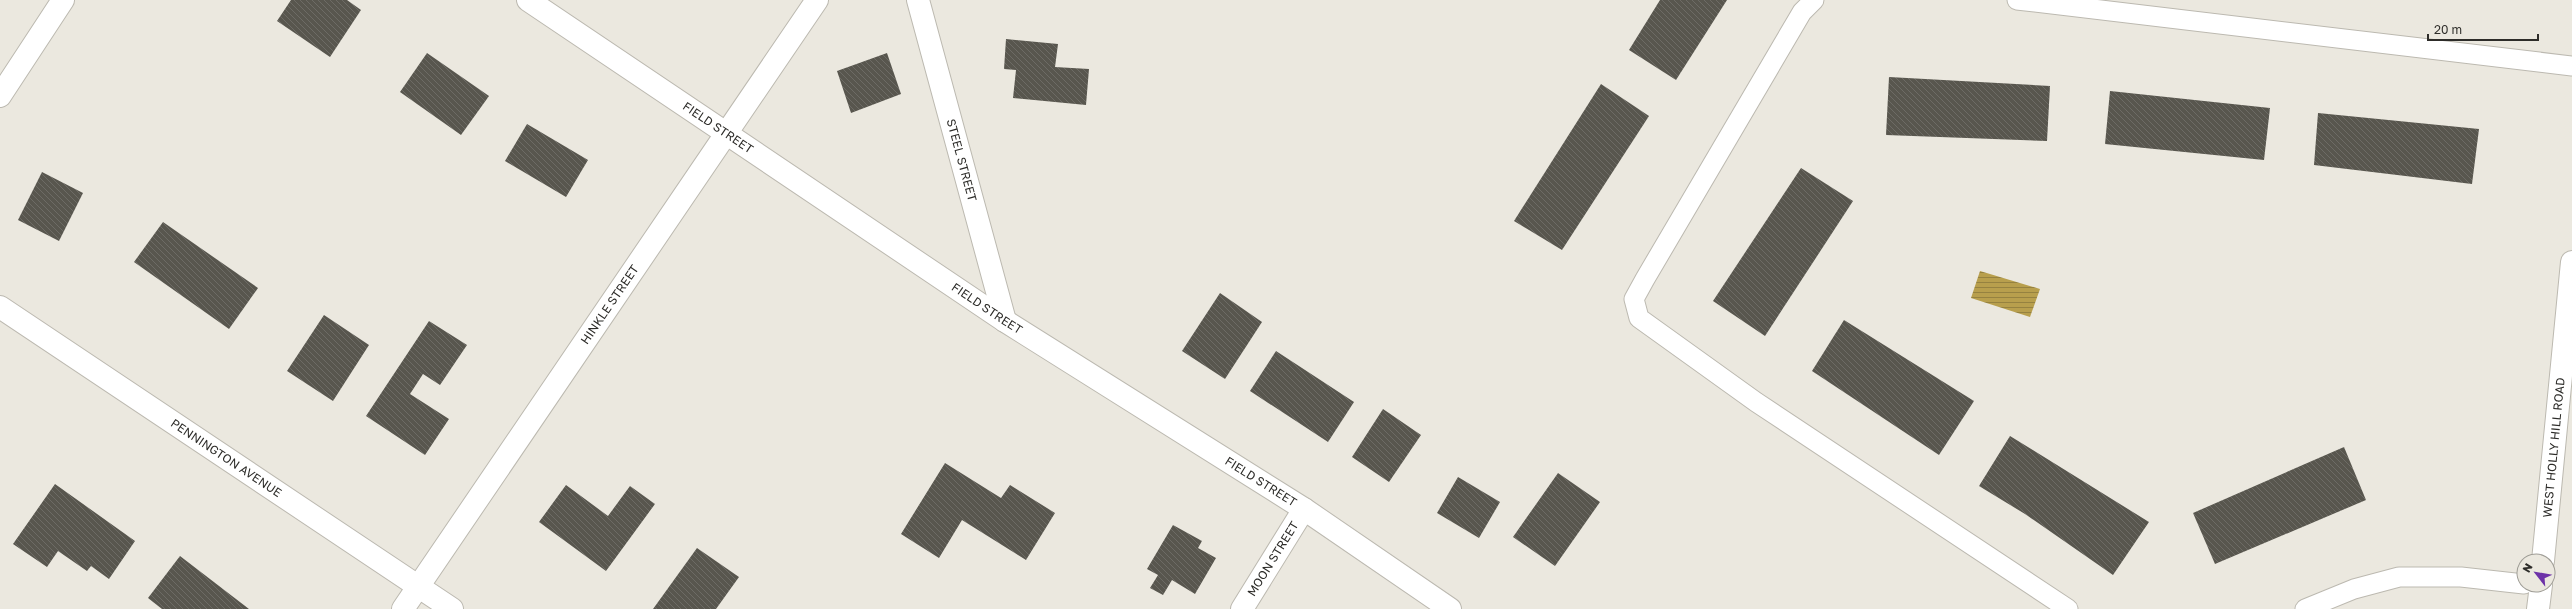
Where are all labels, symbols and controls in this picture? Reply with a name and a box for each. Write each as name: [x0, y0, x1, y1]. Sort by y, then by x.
scale bar: [2428, 16, 2538, 42]
text: 20 m: [2434, 22, 2462, 37]
street label: FIELD STREET: [680, 98, 757, 157]
street label: STEEL STREET: [944, 117, 980, 204]
street label: HINKLE STREET: [577, 261, 642, 347]
street label: FIELD STREET: [949, 279, 1026, 337]
street label: WEST HOLLY HILL ROAD: [2539, 377, 2568, 518]
street label: PENNINGTON AVENUE: [168, 415, 285, 500]
street label: FIELD STREET: [1222, 453, 1300, 510]
street label: MOON STREET: [1244, 518, 1302, 599]
north arrow: [2516, 553, 2556, 593]
text: N: [2519, 561, 2535, 575]

